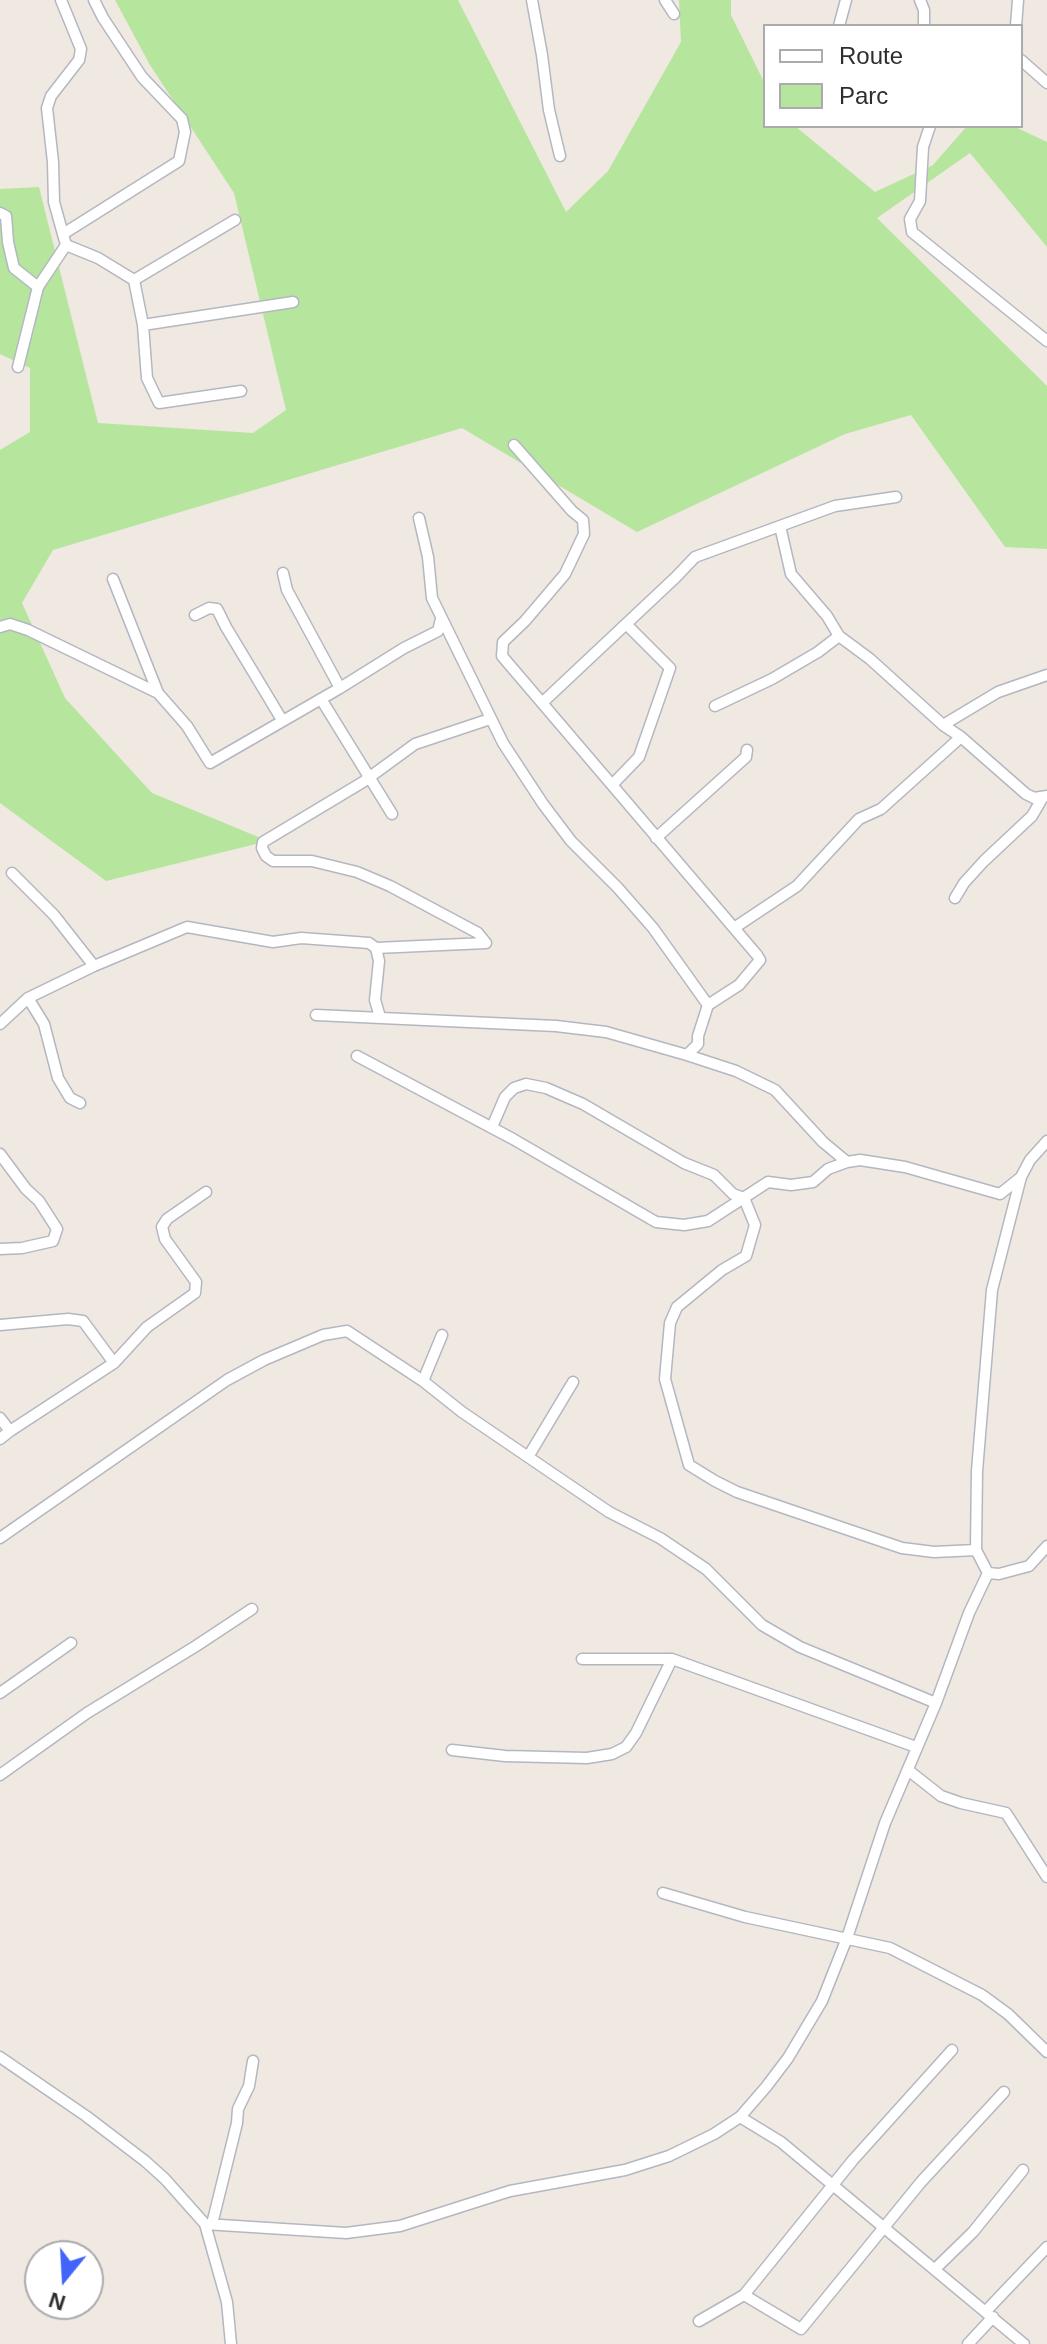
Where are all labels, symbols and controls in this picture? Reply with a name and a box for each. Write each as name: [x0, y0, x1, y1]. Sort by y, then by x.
legend: [763, 24, 1023, 128]
text: Route: [839, 42, 903, 69]
text: Parc: [839, 82, 888, 109]
north arrow: [24, 2240, 104, 2320]
text: N: [46, 2287, 68, 2316]

